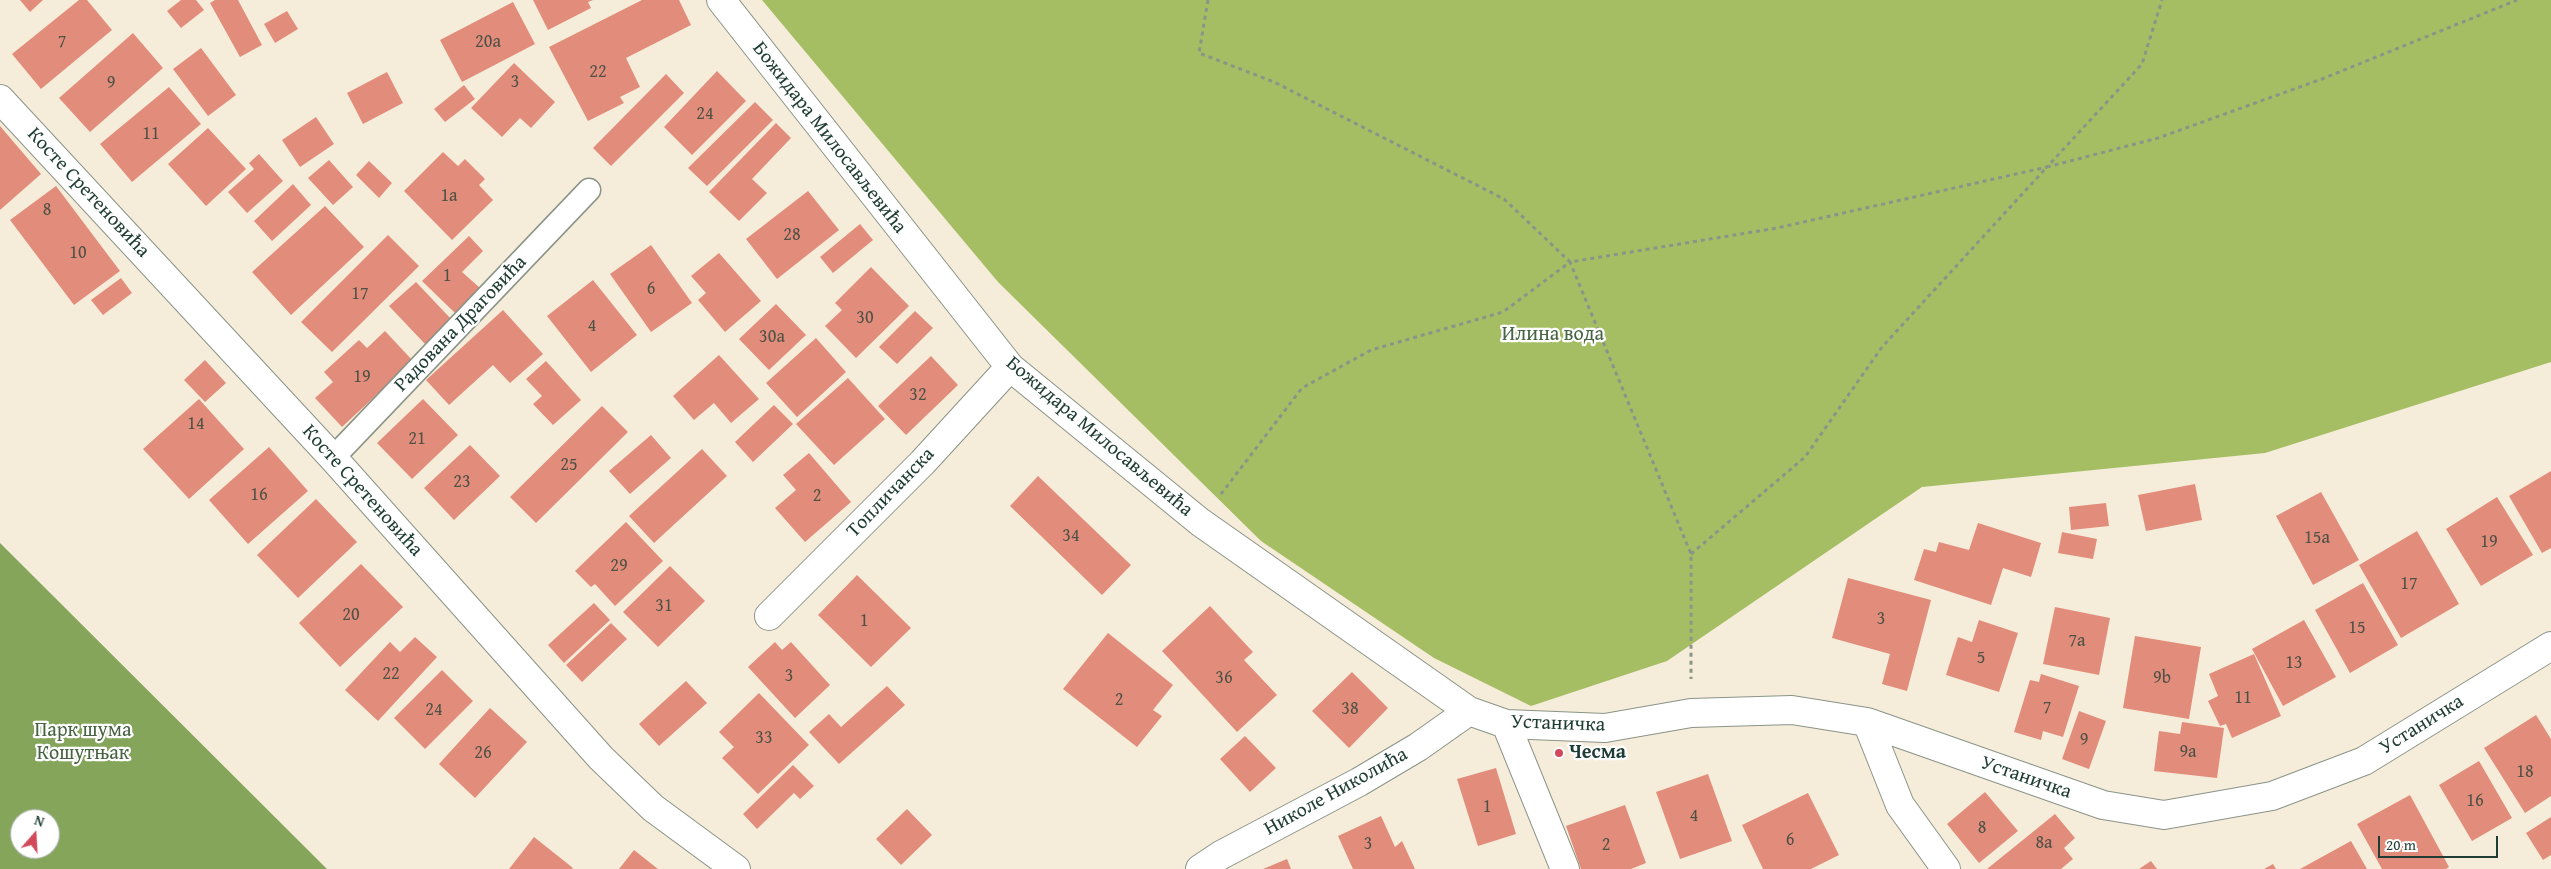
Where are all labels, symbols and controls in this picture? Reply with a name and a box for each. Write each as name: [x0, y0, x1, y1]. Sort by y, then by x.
house number: 7: [58, 31, 66, 53]
house number: 20a: [475, 31, 501, 53]
street label: Божидара Милосављевића: [747, 37, 911, 239]
house number: 22: [589, 61, 607, 83]
house number: 3: [511, 71, 519, 93]
house number: 9: [107, 72, 115, 94]
house number: 24: [696, 103, 714, 125]
street label: Косте Сретеновића: [22, 123, 154, 263]
house number: 11: [142, 123, 160, 145]
house number: 1a: [440, 185, 458, 207]
house number: 8: [43, 199, 51, 221]
house number: 28: [783, 224, 801, 246]
house number: 10: [69, 242, 87, 264]
street label: Радована Драговића: [390, 251, 532, 397]
house number: 1: [443, 265, 451, 287]
house number: 6: [647, 278, 655, 300]
house number: 17: [351, 283, 369, 305]
house number: 30: [856, 307, 874, 329]
house number: 4: [588, 315, 596, 337]
park label: Илина вода: [1502, 323, 1604, 347]
house number: 30a: [759, 326, 785, 348]
street label: Божидара Милосављевића: [1001, 352, 1197, 522]
house number: 19: [353, 366, 371, 388]
house number: 32: [909, 384, 927, 406]
house number: 14: [187, 413, 205, 435]
street label: Косте Сретеновића: [297, 420, 427, 562]
house number: 21: [408, 428, 426, 450]
street label: Топличанска: [842, 443, 940, 543]
house number: 25: [560, 454, 578, 476]
house number: 23: [453, 471, 471, 493]
house number: 16: [250, 484, 268, 506]
house number: 2: [813, 485, 821, 507]
house number: 34: [1062, 525, 1080, 547]
house number: 15a: [2304, 527, 2330, 549]
house number: 19: [2480, 531, 2498, 553]
house number: 29: [610, 555, 628, 577]
house number: 17: [2400, 573, 2418, 595]
house number: 31: [655, 595, 673, 617]
house number: 20: [342, 604, 360, 626]
house number: 3: [1877, 608, 1885, 630]
house number: 1: [860, 610, 868, 632]
house number: 15: [2348, 617, 2366, 639]
house number: 7a: [2068, 630, 2086, 652]
house number: 5: [1977, 647, 1985, 669]
house number: 13: [2285, 652, 2303, 674]
house number: 22: [382, 663, 400, 685]
house number: 3: [785, 665, 793, 687]
house number: 36: [1215, 667, 1233, 689]
house number: 9b: [2153, 667, 2171, 689]
house number: 11: [2234, 687, 2252, 709]
house number: 2: [1115, 689, 1123, 711]
street label: Устаничка: [2376, 690, 2468, 760]
house number: 7: [2043, 697, 2051, 719]
house number: 38: [1341, 698, 1359, 720]
house number: 24: [425, 699, 443, 721]
street label: Устаничка: [1510, 710, 1606, 738]
park label: Парк шума Кошутњак: [34, 719, 132, 766]
house number: 33: [755, 727, 773, 749]
house number: 9: [2080, 729, 2088, 751]
place label: Чесма: [1569, 741, 1626, 765]
house number: 9a: [2179, 741, 2197, 763]
house number: 26: [474, 742, 492, 764]
street label: Николе Николића: [1260, 743, 1412, 841]
marker: Чесма: [1553, 747, 1565, 759]
street label: Устаничка: [1977, 751, 2075, 805]
house number: 18: [2516, 761, 2534, 783]
house number: 16: [2466, 790, 2484, 812]
house number: 1: [1483, 796, 1491, 818]
house number: 4: [1690, 805, 1698, 827]
north arrow: [10, 809, 60, 859]
text: N: [32, 810, 47, 832]
house number: 8: [1978, 817, 1986, 839]
scale bar: [2381, 826, 2501, 858]
house number: 6: [1786, 829, 1794, 851]
house number: 8a: [2035, 832, 2053, 854]
house number: 3: [1364, 833, 1372, 855]
house number: 2: [1602, 834, 1610, 856]
text: 20 m: [2386, 834, 2416, 855]

